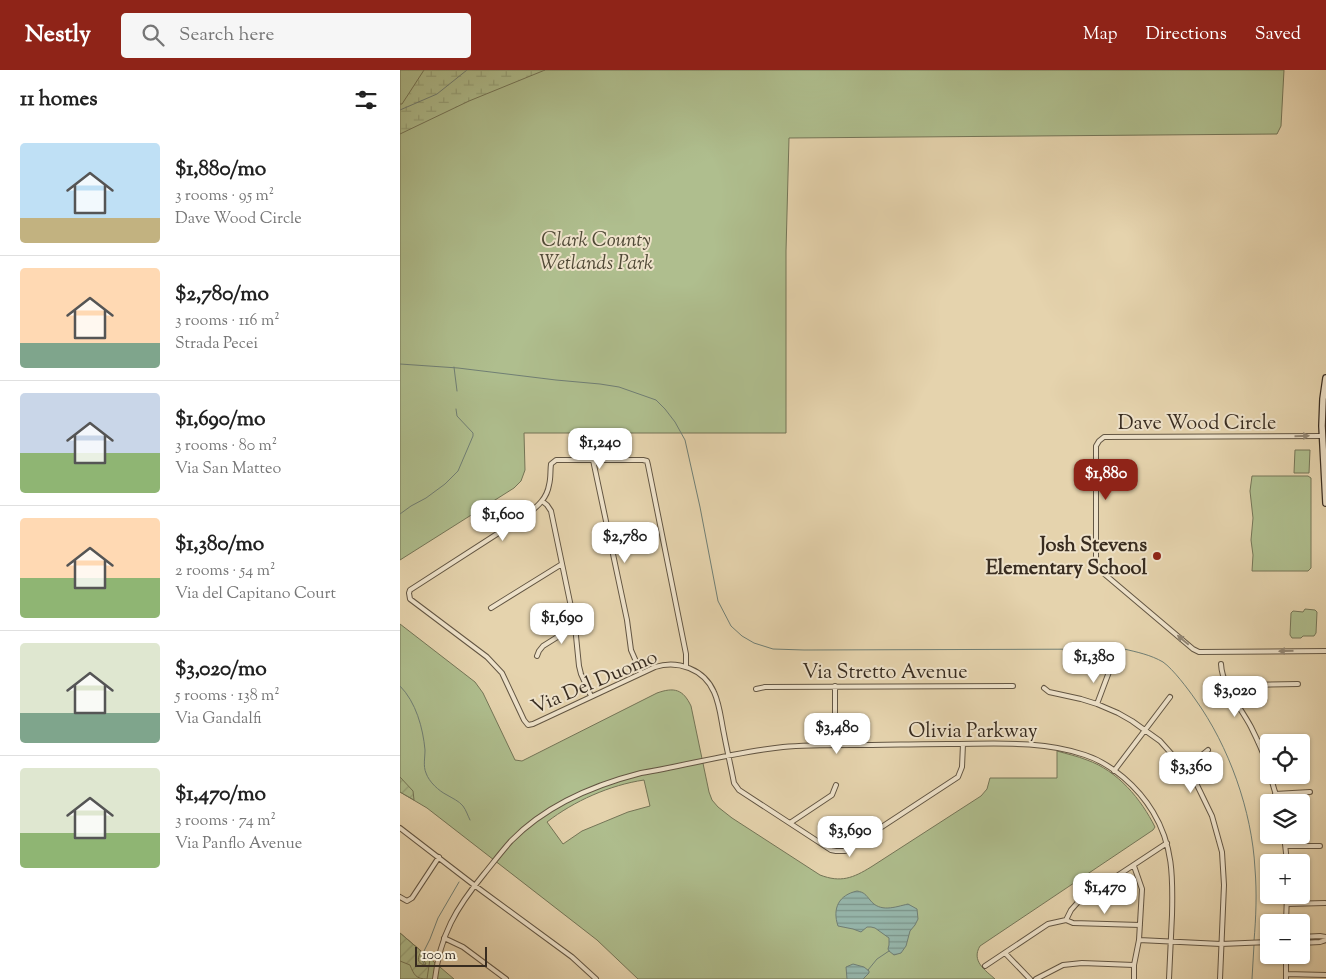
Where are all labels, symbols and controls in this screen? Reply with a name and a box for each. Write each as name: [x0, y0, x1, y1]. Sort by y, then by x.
search box: [121, 13, 471, 58]
text: Nestly: [25, 18, 91, 52]
icon: search: [139, 21, 167, 49]
text: Search here: [179, 22, 274, 49]
text: Map: [1083, 22, 1118, 48]
text: Directions: [1146, 22, 1227, 48]
text: Saved: [1255, 22, 1301, 48]
text: 11 homes: [20, 85, 98, 115]
icon: filters: [352, 86, 380, 114]
text: $1,880/mo: [175, 155, 266, 185]
icon: home: [60, 163, 120, 223]
text: 3 rooms · 95 m²: [175, 185, 274, 208]
text: Dave Wood Circle: [175, 208, 302, 231]
park label: Clark County Wetlands Park: [539, 227, 653, 279]
text: $2,780/mo: [175, 280, 269, 310]
icon: home: [60, 288, 120, 348]
text: 3 rooms · 116 m²: [175, 310, 280, 333]
text: Strada Pecei: [175, 333, 258, 356]
text: $1,690/mo: [175, 405, 265, 435]
street label: Dave Wood Circle: [1118, 410, 1276, 439]
icon: home: [60, 413, 120, 473]
pin: $1,240: [559, 428, 641, 470]
text: $1,240: [579, 432, 621, 455]
one-way arrow: [1294, 432, 1310, 440]
text: 3 rooms · 80 m²: [175, 435, 277, 458]
text: Via San Matteo: [175, 458, 281, 481]
pin: $1,880: [1065, 458, 1147, 501]
text: $1,880: [1085, 463, 1127, 486]
pin: $1,600: [462, 500, 544, 542]
text: $1,600: [482, 504, 524, 527]
pin: $2,780: [584, 522, 666, 564]
text: $2,780: [603, 526, 647, 549]
text: $1,380/mo: [175, 530, 264, 560]
place label: Josh Stevens Elementary School: [986, 532, 1147, 584]
icon: home: [60, 538, 120, 598]
marker: Josh Stevens Elementary School: [1151, 550, 1163, 562]
text: 2 rooms · 54 m²: [175, 560, 275, 583]
text: Via del Capitano Court: [175, 583, 336, 606]
pin: $1,690: [521, 602, 603, 645]
text: $1,690: [541, 607, 583, 630]
one-way arrow: [1177, 635, 1190, 646]
pin: $1,380: [1053, 642, 1135, 684]
street label: Via Del Duomo: [527, 644, 663, 723]
text: $1,380: [1074, 646, 1114, 669]
one-way arrow: [1277, 647, 1293, 655]
text: $3,020/mo: [175, 655, 267, 685]
street label: Via Stretto Avenue: [802, 659, 968, 688]
icon: home: [60, 663, 120, 723]
pin: $3,020: [1194, 676, 1276, 718]
text: $3,020: [1214, 680, 1256, 703]
text: 5 rooms · 138 m²: [175, 685, 280, 708]
text: Via Gandalfi: [175, 708, 262, 731]
pin: $3,480: [796, 712, 878, 755]
text: $3,480: [815, 717, 859, 740]
street label: Olivia Parkway: [908, 718, 1038, 747]
map controls: [1260, 734, 1310, 964]
button: locate: [1260, 734, 1310, 784]
pin: $3,360: [1150, 752, 1232, 794]
text: $3,360: [1170, 756, 1212, 779]
text: $1,470/mo: [175, 780, 266, 810]
icon: home: [60, 788, 120, 848]
button: layers: [1260, 794, 1310, 844]
text: 3 rooms · 74 m²: [175, 810, 276, 833]
pin: $3,690: [809, 816, 891, 858]
text: $3,690: [829, 820, 871, 843]
text: Via Panflo Avenue: [175, 833, 302, 856]
button: +: [1260, 854, 1310, 904]
pin: $1,470: [1064, 872, 1146, 915]
text: $1,470: [1084, 877, 1126, 900]
button: −: [1260, 914, 1310, 964]
scale bar: [415, 944, 488, 967]
text: 100 m: [422, 946, 456, 966]

